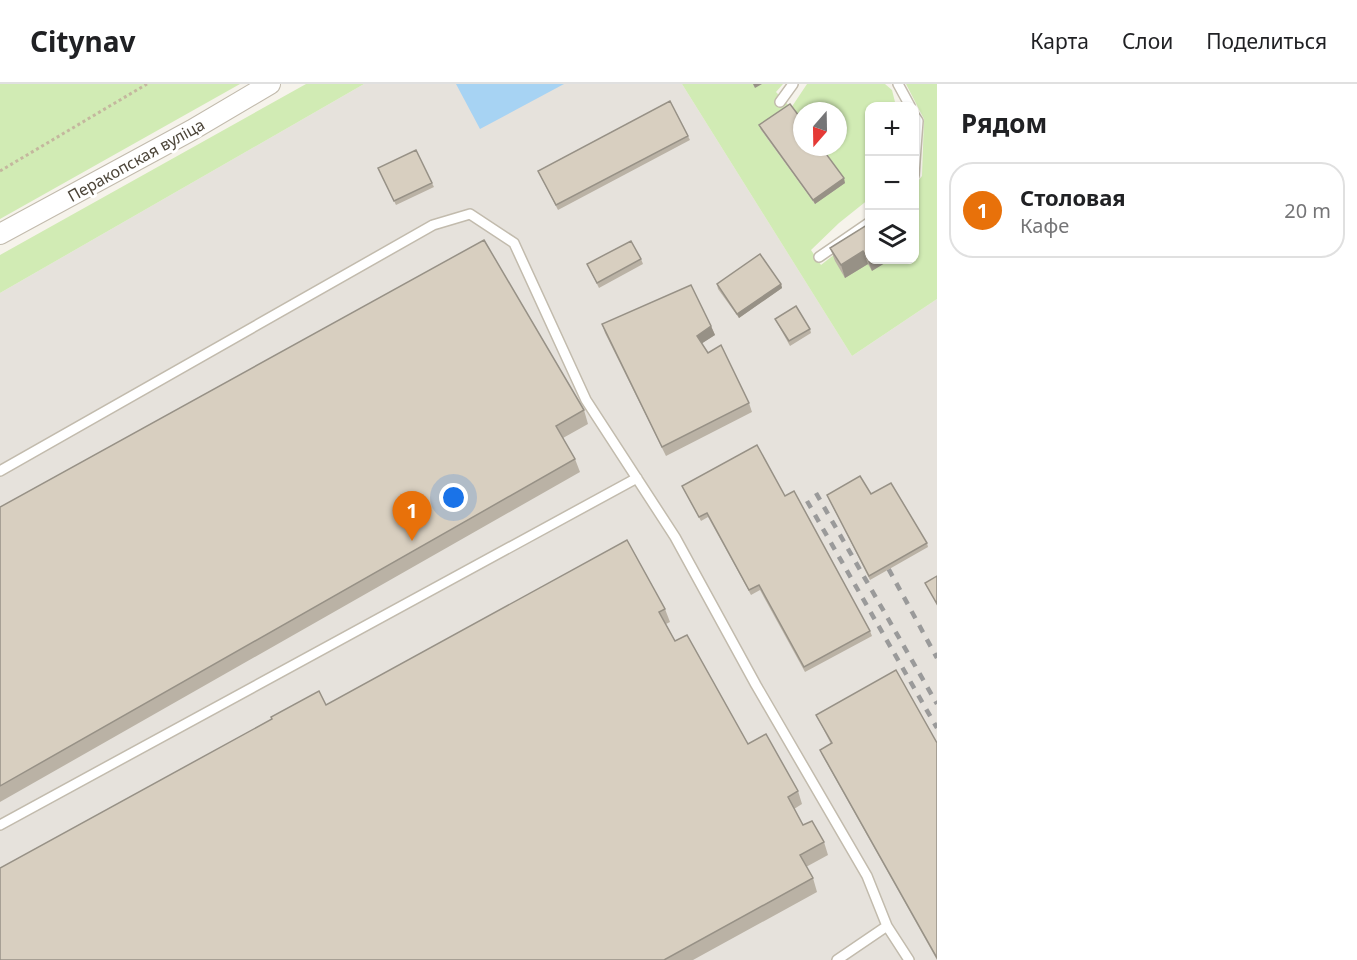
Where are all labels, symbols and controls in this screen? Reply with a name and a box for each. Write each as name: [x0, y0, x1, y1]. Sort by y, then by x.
text: Citynav: [30, 22, 135, 60]
text: Карта: [1030, 27, 1089, 55]
text: Слои: [1122, 27, 1173, 55]
text: Поделиться: [1206, 27, 1327, 55]
north arrow: [793, 102, 847, 156]
map controls: [865, 102, 919, 264]
button: +: [865, 102, 919, 156]
text: Рядом: [961, 105, 1047, 141]
street label: Перакопская вуліца: [64, 113, 208, 207]
button: −: [865, 156, 919, 210]
text: Столовая: [1020, 182, 1126, 212]
text: 1: [977, 197, 988, 224]
text: 20 m: [1284, 197, 1331, 224]
button: layers: [865, 210, 919, 264]
text: Кафе: [1020, 212, 1069, 239]
your location: [439, 483, 468, 512]
pin: 1: [392, 492, 432, 541]

